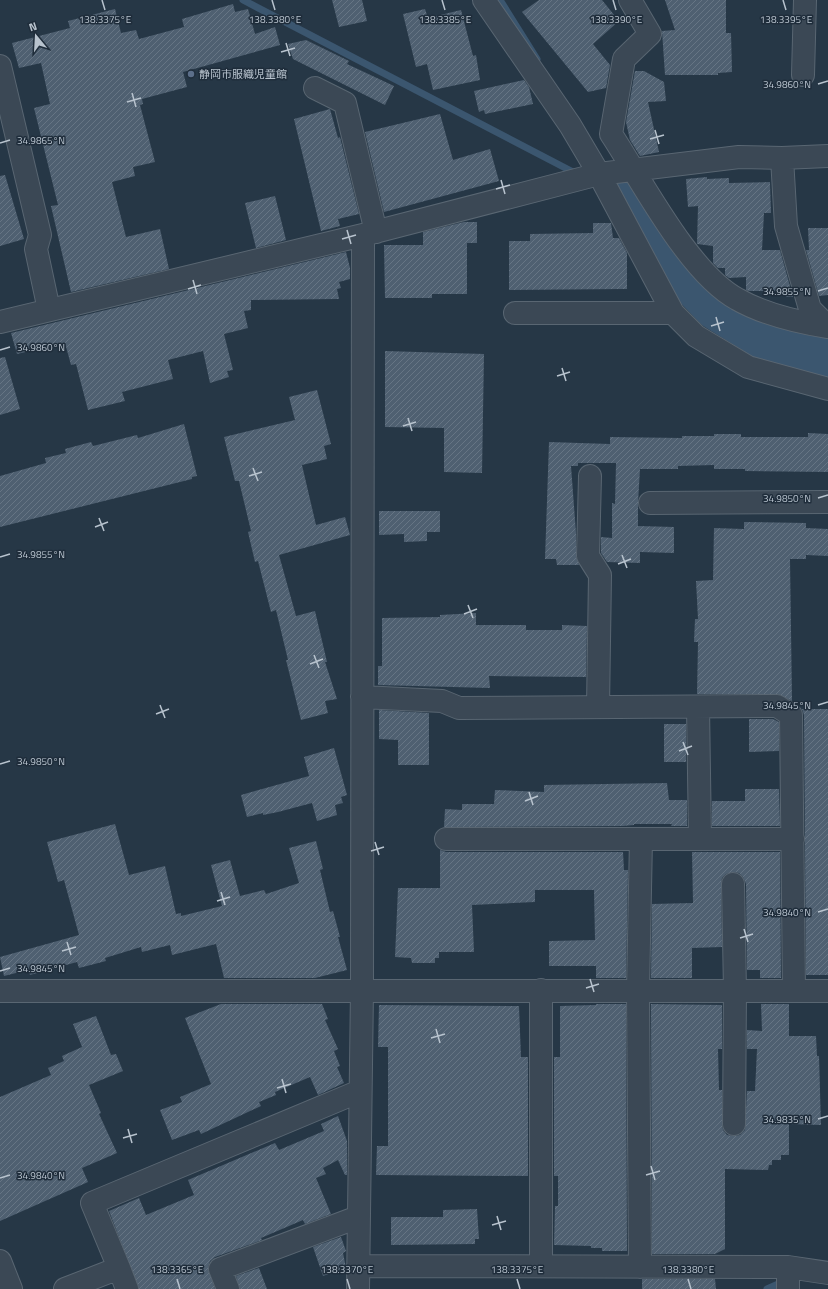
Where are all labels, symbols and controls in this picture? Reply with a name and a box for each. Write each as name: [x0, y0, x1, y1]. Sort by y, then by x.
text: 138.3375°E: [79, 12, 132, 27]
text: 138.3380°E: [249, 12, 302, 27]
text: 138.3385°E: [419, 12, 472, 27]
text: 138.3390°E: [590, 12, 643, 27]
text: 138.3395°E: [760, 12, 813, 27]
north arrow: [16, 16, 56, 56]
text: N: [27, 18, 39, 35]
place label: 静岡市服織児童館: [199, 66, 287, 82]
marker: 静岡市服織児童館: [186, 69, 196, 79]
text: 34.9860°N: [763, 77, 811, 92]
text: 34.9865°N: [17, 133, 65, 148]
text: 34.9855°N: [763, 284, 811, 299]
text: 34.9860°N: [17, 340, 65, 355]
text: 34.9850°N: [763, 491, 811, 506]
text: 34.9855°N: [17, 547, 65, 562]
text: 34.9845°N: [763, 698, 811, 713]
text: 34.9850°N: [17, 754, 65, 769]
text: 34.9840°N: [763, 905, 811, 920]
text: 34.9845°N: [17, 961, 65, 976]
text: 34.9835°N: [763, 1112, 811, 1127]
text: 34.9840°N: [17, 1168, 65, 1183]
text: 138.3365°E: [151, 1262, 204, 1277]
text: 138.3370°E: [321, 1262, 374, 1277]
text: 138.3375°E: [491, 1262, 544, 1277]
text: 138.3380°E: [662, 1262, 715, 1277]

